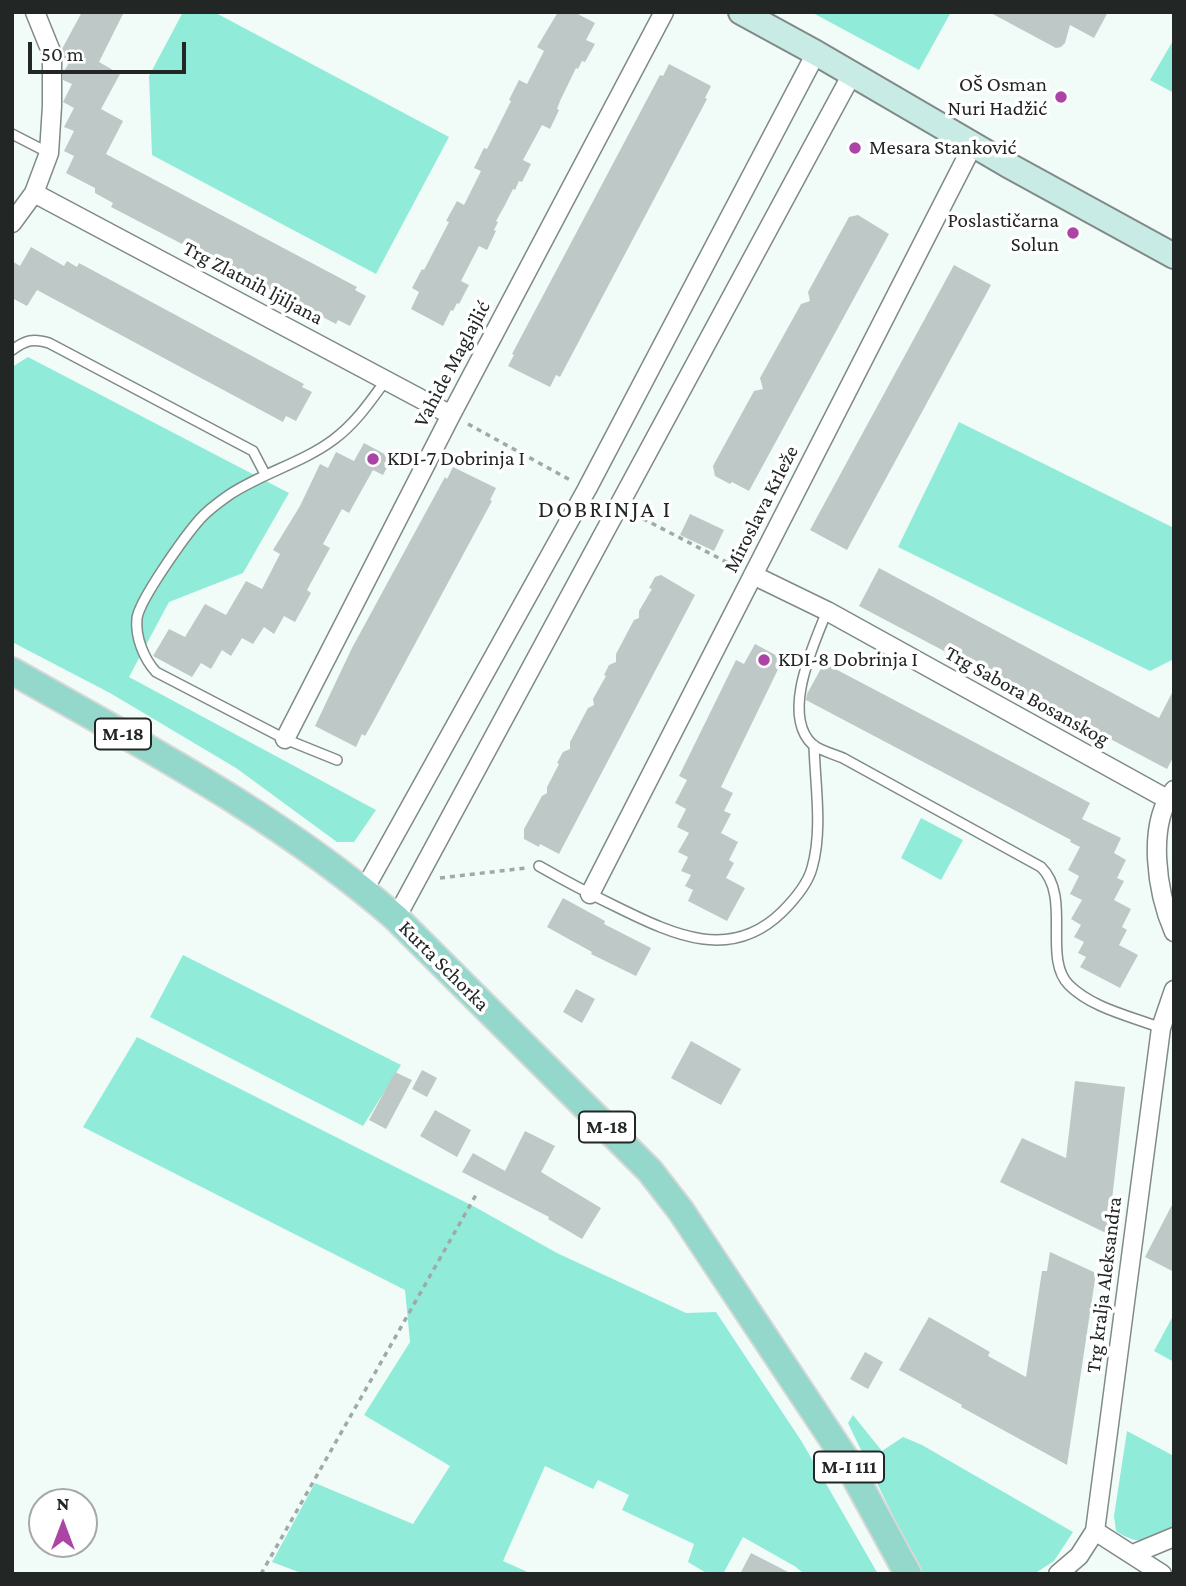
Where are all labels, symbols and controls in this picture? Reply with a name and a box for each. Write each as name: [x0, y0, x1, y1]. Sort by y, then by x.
scale bar: [32, 28, 189, 72]
text: 50 m: [41, 42, 84, 66]
place label: OŠ Osman Nuri Hadžić: [948, 72, 1047, 122]
marker: OŠ Osman Nuri Hadžić: [1053, 89, 1069, 105]
place label: Mesara Stanković: [869, 135, 1016, 161]
marker: Mesara Stanković: [847, 140, 863, 156]
place label: Poslastičarna Solun: [947, 208, 1059, 258]
marker: Poslastičarna Solun: [1065, 225, 1081, 241]
street label: Trg Zlatnih ljiljana: [179, 235, 327, 331]
street label: Vahide Maglajlić: [408, 297, 496, 431]
street label: Miroslava Krleže: [718, 441, 804, 577]
place label: KDI-7 Dobrinja I: [387, 446, 525, 472]
marker: KDI-7 Dobrinja I: [365, 451, 381, 467]
district label: DOBRINJA I: [539, 496, 671, 524]
street label: Trg Sabora Bosanskog: [940, 640, 1114, 752]
place label: KDI-8 Dobrinja I: [778, 647, 918, 673]
marker: KDI-8 Dobrinja I: [756, 652, 772, 668]
road number: M-18: [95, 719, 151, 750]
street label: Kurta Schorka: [393, 915, 495, 1017]
road number: M-18: [579, 1112, 635, 1142]
street label: Trg kralja Aleksandra: [1081, 1195, 1127, 1375]
road number: M-I 111: [814, 1452, 884, 1483]
north arrow: [28, 1488, 98, 1558]
text: N: [57, 1493, 69, 1514]

